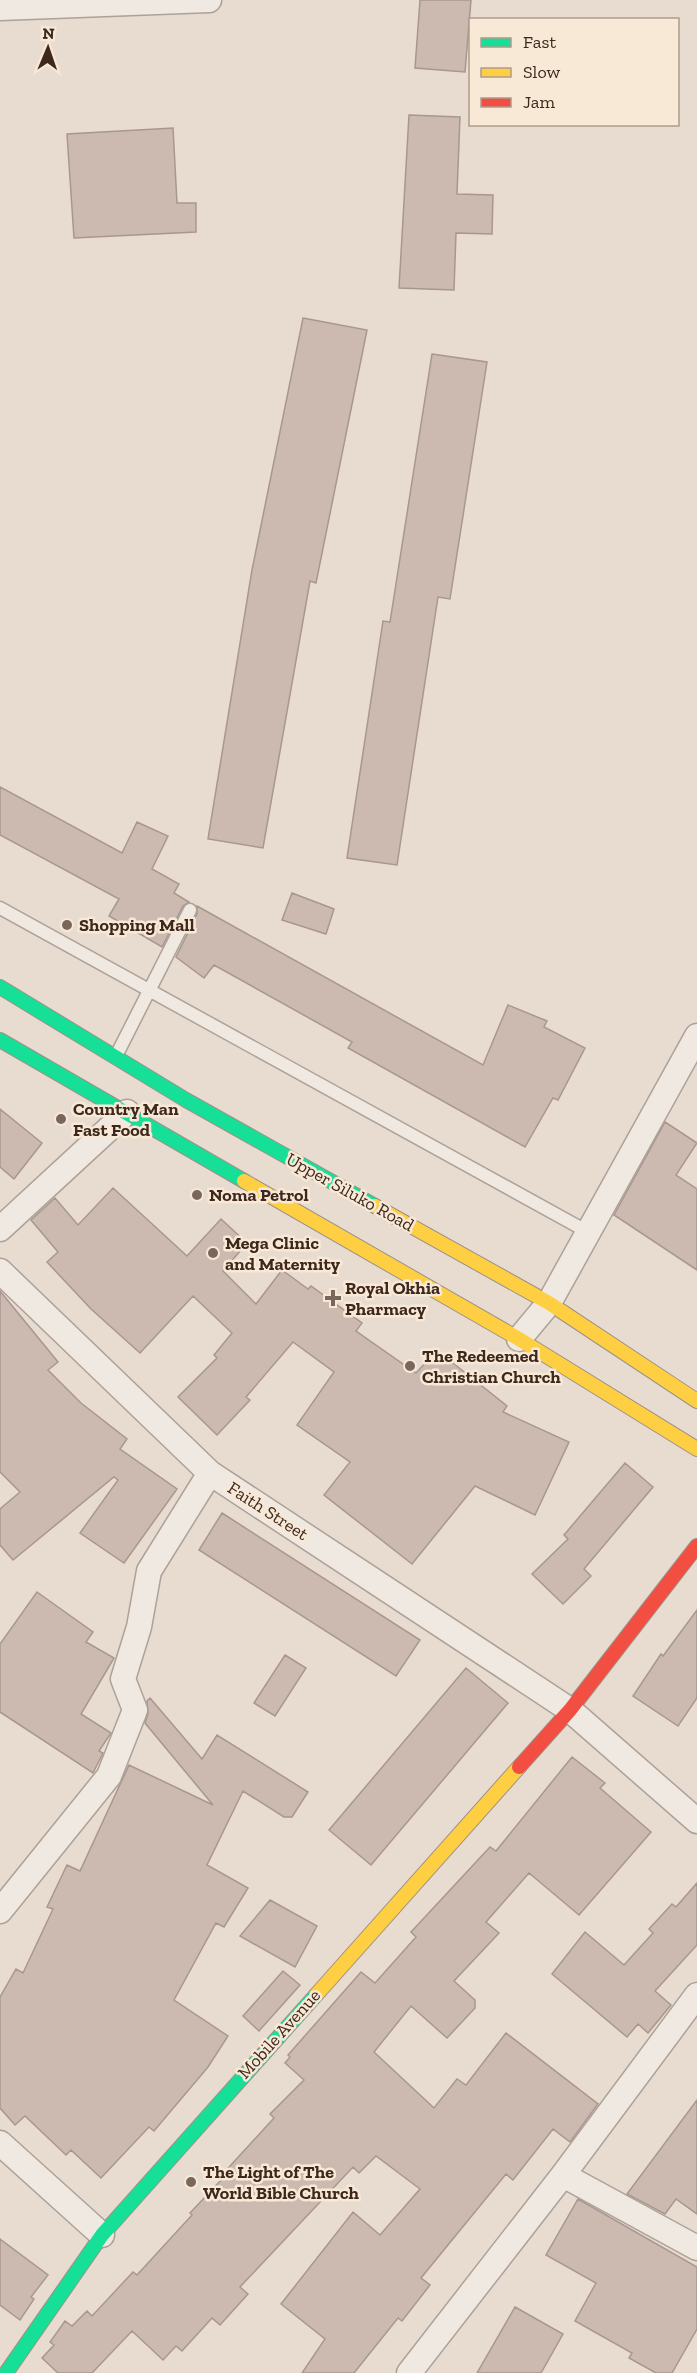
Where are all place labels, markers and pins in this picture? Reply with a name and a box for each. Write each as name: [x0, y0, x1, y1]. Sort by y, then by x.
place label: Shopping Mall: [79, 914, 195, 936]
marker: Shopping Mall: [60, 918, 74, 932]
place label: Country Man Fast Food: [73, 1098, 179, 1141]
marker: Country Man Fast Food: [54, 1112, 68, 1126]
place label: Noma Petrol: [209, 1184, 309, 1206]
marker: Noma Petrol: [190, 1188, 204, 1202]
place label: Mega Clinic and Maternity: [225, 1232, 340, 1275]
marker: Mega Clinic and Maternity: [206, 1246, 220, 1260]
place label: Royal Okhia Pharmacy: [345, 1277, 440, 1320]
marker: Royal Okhia Pharmacy: [326, 1291, 340, 1305]
place label: The Redeemed Christian Church: [422, 1345, 561, 1388]
marker: The Redeemed Christian Church: [403, 1359, 417, 1373]
place label: The Light of The World Bible Church: [203, 2161, 359, 2204]
marker: The Light of The World Bible Church: [184, 2175, 198, 2189]

